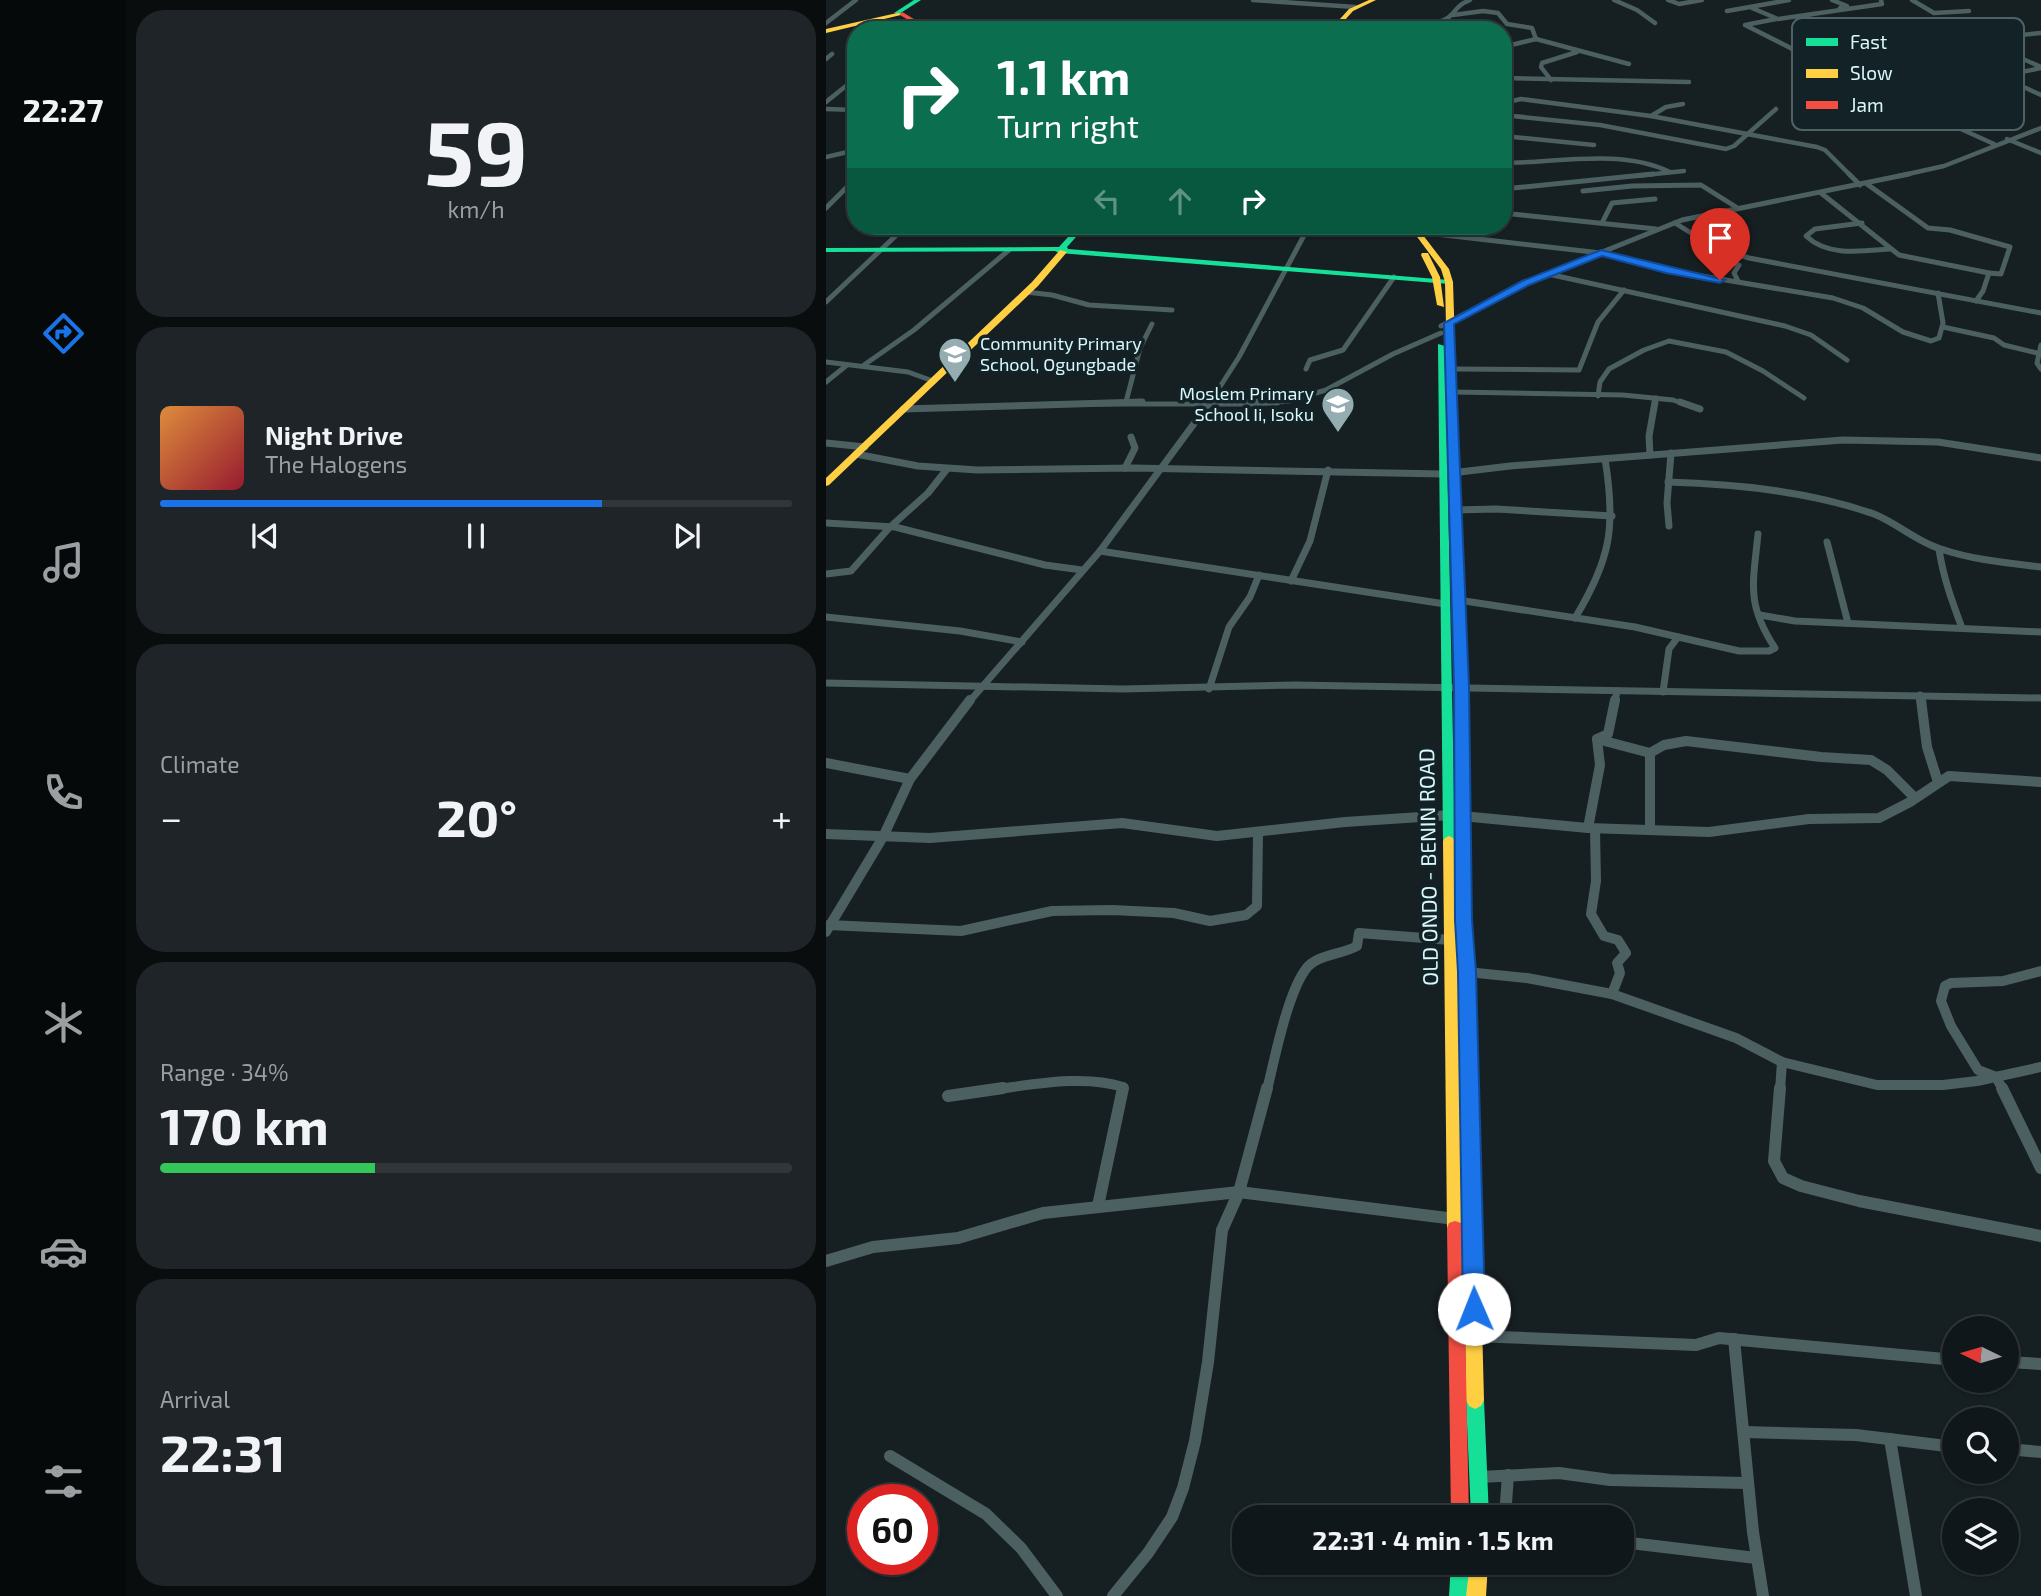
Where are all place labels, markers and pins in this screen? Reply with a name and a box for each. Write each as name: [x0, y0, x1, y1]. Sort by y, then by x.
pin: [1690, 208, 1750, 280]
place label: Community Primary School, Ogungbade: [980, 332, 1142, 375]
school or university icon: Community Primary School, Ogungbade: [936, 335, 974, 384]
place label: Moslem Primary School Ii, Isoku: [1179, 382, 1314, 425]
school or university icon: Moslem Primary School Ii, Isoku: [1319, 385, 1357, 434]

